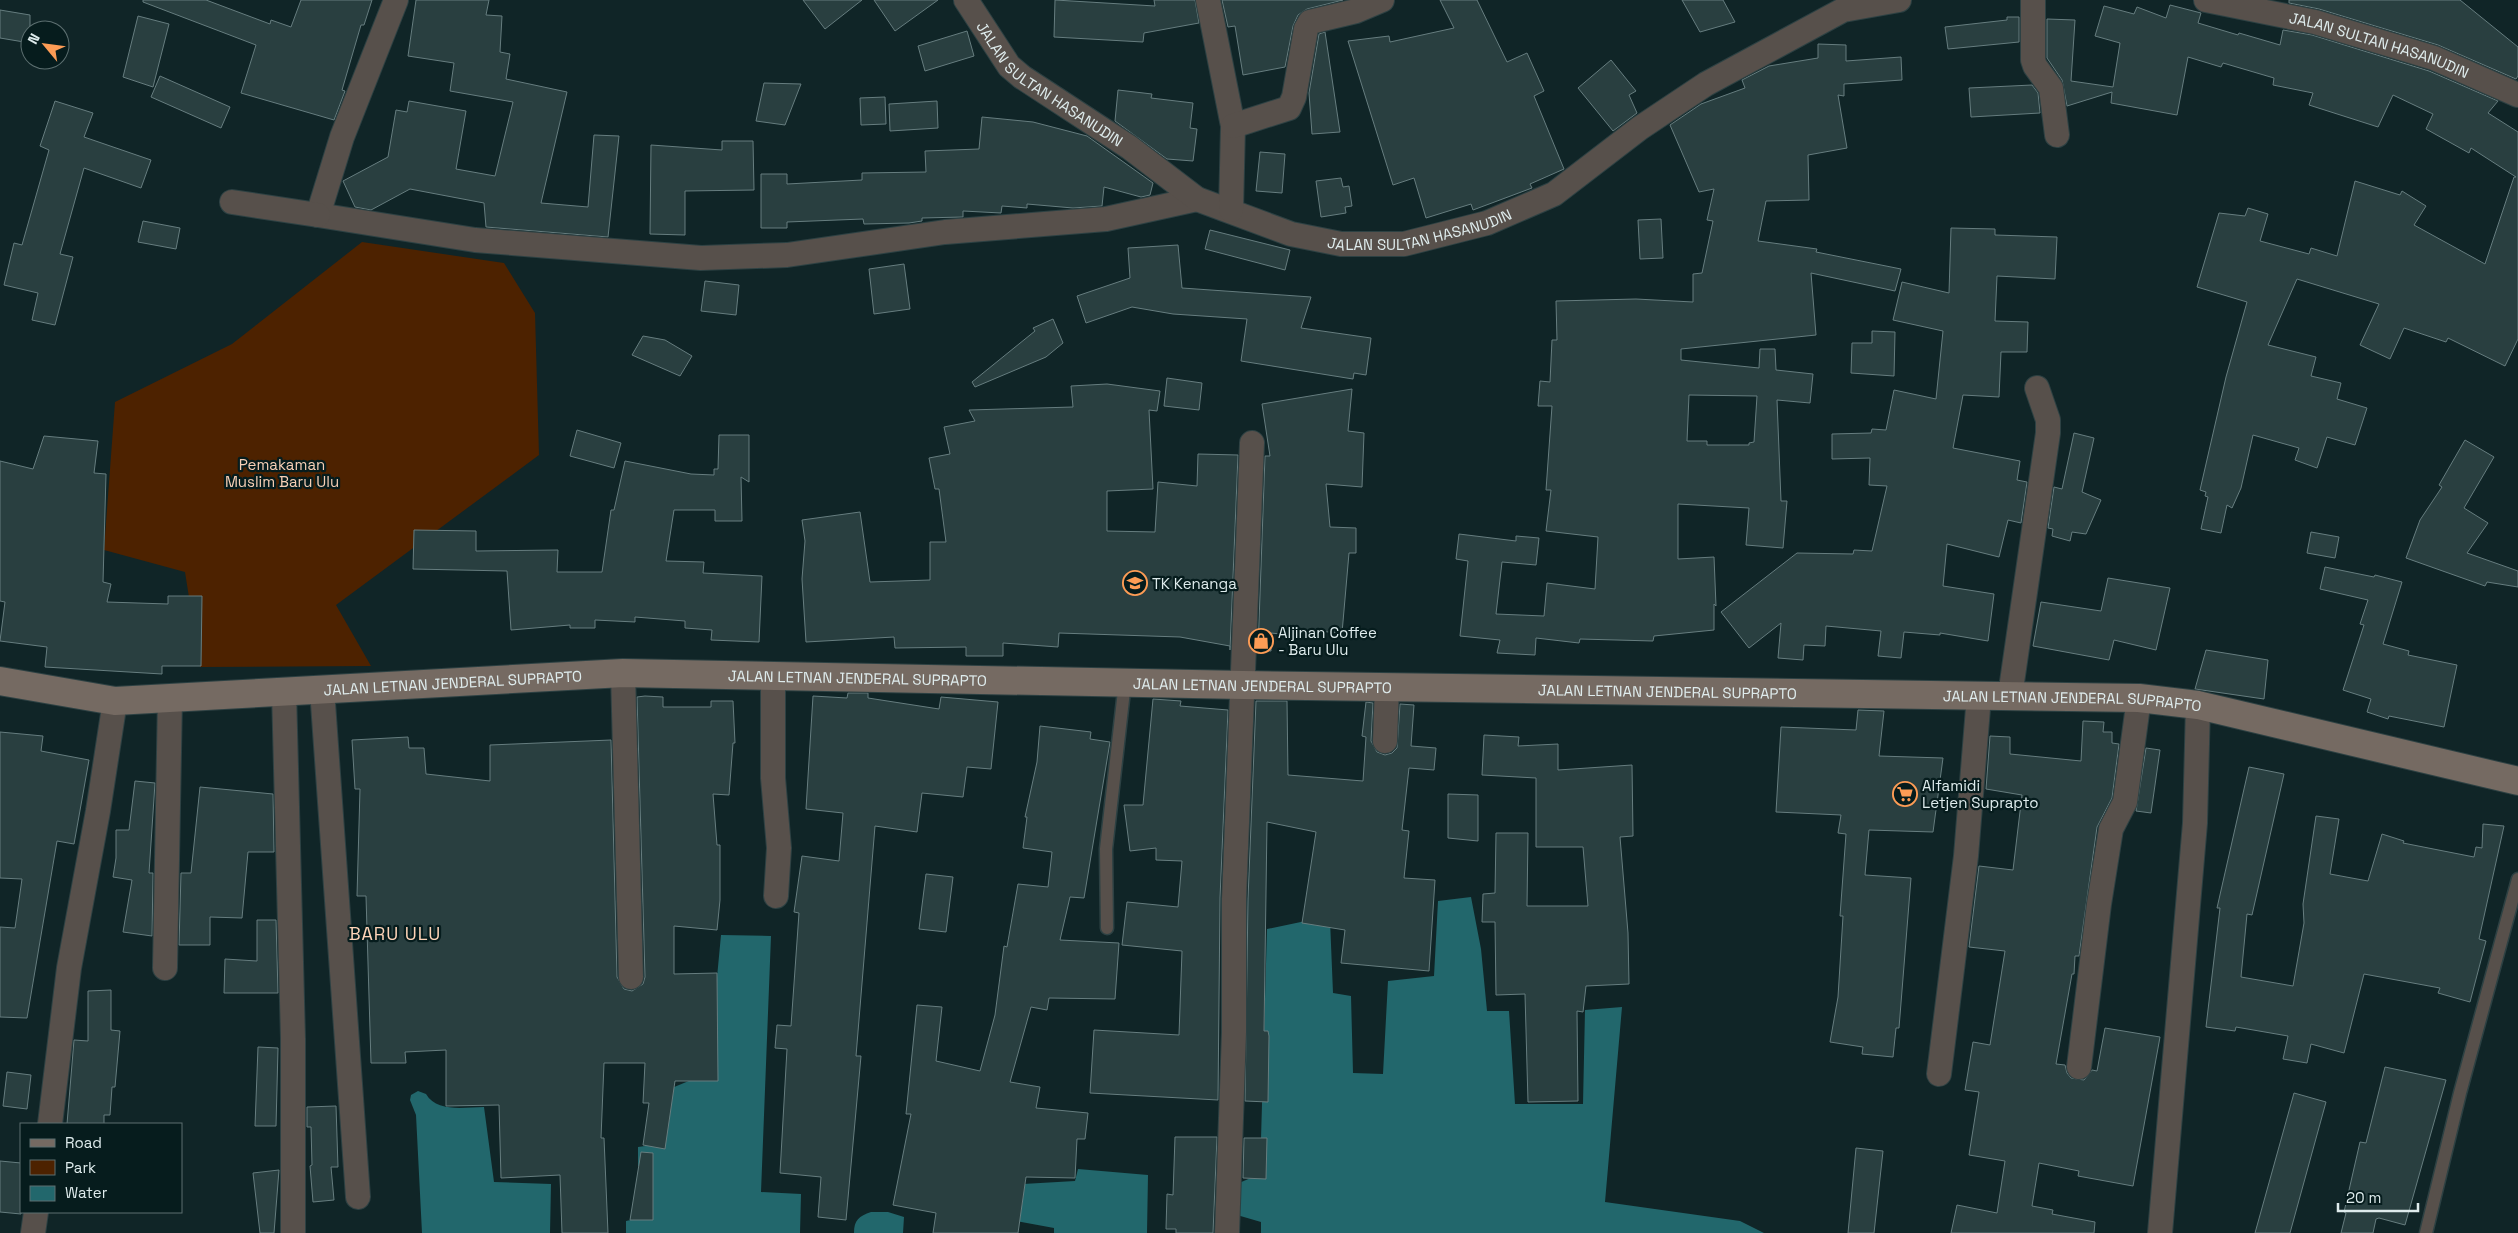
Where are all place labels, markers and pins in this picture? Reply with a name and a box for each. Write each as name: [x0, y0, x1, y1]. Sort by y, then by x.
school or university icon: TK Kenanga: [1122, 570, 1148, 596]
place label: TK Kenanga: [1152, 574, 1237, 593]
place label: Aljinan Coffee - Baru Ulu: [1278, 623, 1377, 659]
shop icon: Aljinan Coffee - Baru Ulu: [1248, 628, 1274, 654]
place label: Alfamidi Letjen Suprapto: [1922, 776, 2039, 812]
supermarket icon: Alfamidi Letjen Suprapto: [1892, 781, 1918, 807]

